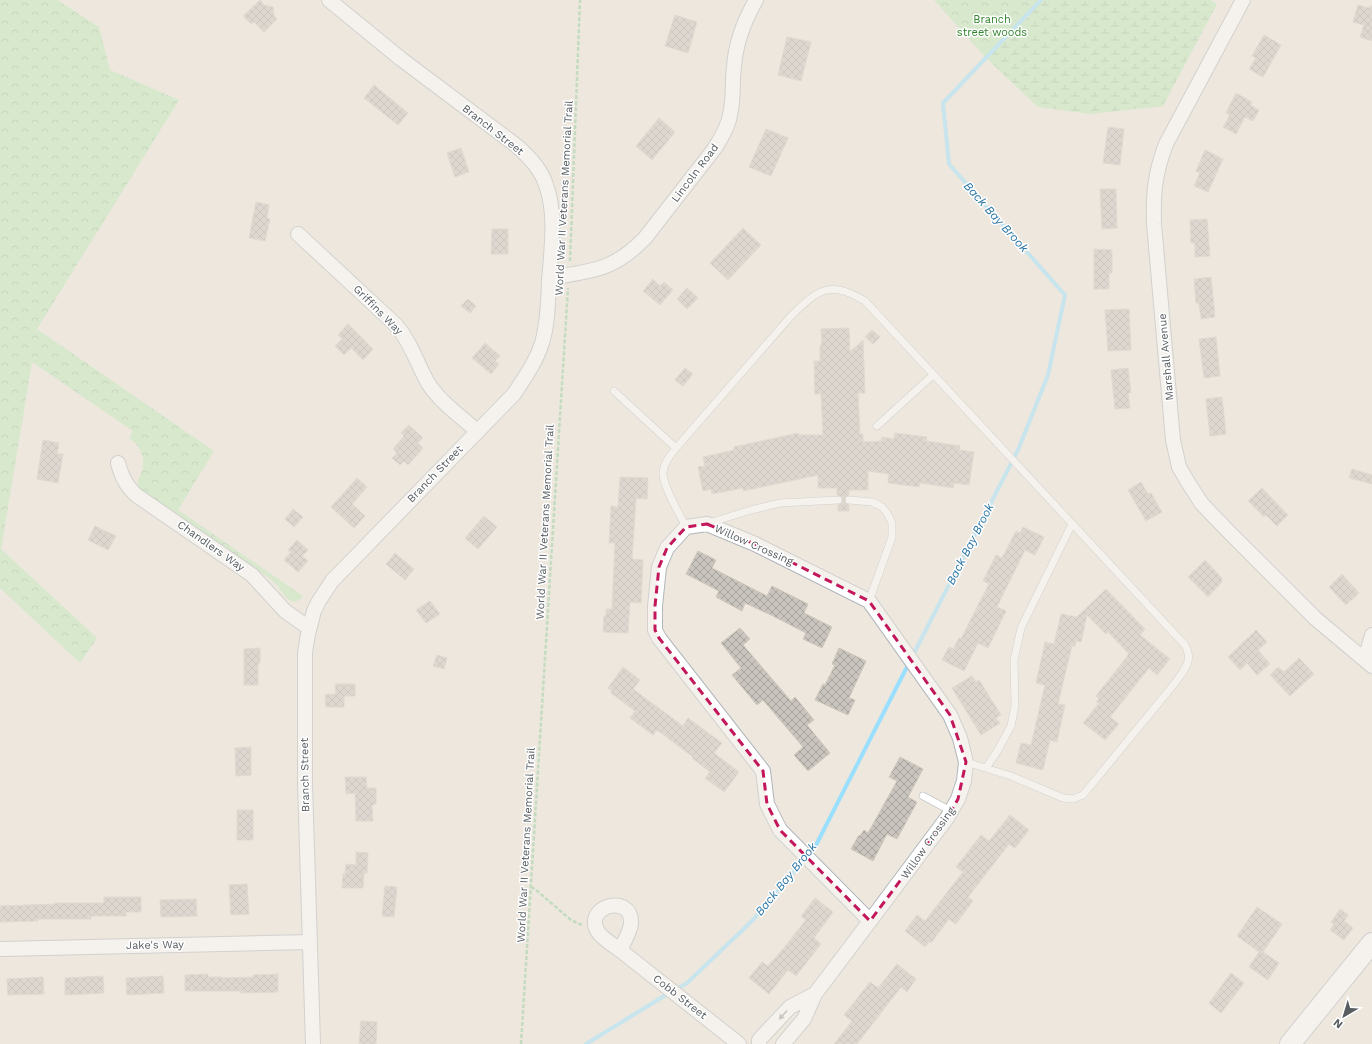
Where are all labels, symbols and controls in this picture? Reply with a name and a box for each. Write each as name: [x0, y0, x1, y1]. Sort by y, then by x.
park label: Branch street woods: [957, 13, 1027, 39]
street label: World War II Veterans Memorial Trail: [552, 99, 576, 296]
street label: Branch Street: [460, 102, 527, 158]
street label: Lincoln Road: [669, 141, 721, 205]
water label: Back Bay Brook: [961, 179, 1032, 255]
street label: Griffins Way: [351, 283, 406, 338]
street label: Marshall Avenue: [1156, 313, 1176, 401]
street label: World War II Veterans Memorial Trail: [533, 423, 557, 620]
street label: Branch Street: [404, 442, 466, 505]
water label: Back Bay Brook: [943, 500, 997, 587]
street label: Chandlers Way: [175, 518, 247, 574]
street label: Willow Crossing: [713, 522, 796, 568]
street label: Branch Street: [298, 737, 312, 812]
street label: World War II Veterans Memorial Trail: [514, 746, 538, 943]
street label: Willow Crossing: [898, 804, 958, 882]
water label: Back Bay Brook: [752, 839, 820, 918]
street label: Jake's Way: [126, 938, 184, 952]
street label: Cobb Street: [650, 972, 710, 1022]
north arrow: [1324, 996, 1364, 1036]
one-way arrow: [778, 1010, 788, 1020]
text: N: [1331, 1016, 1345, 1031]

